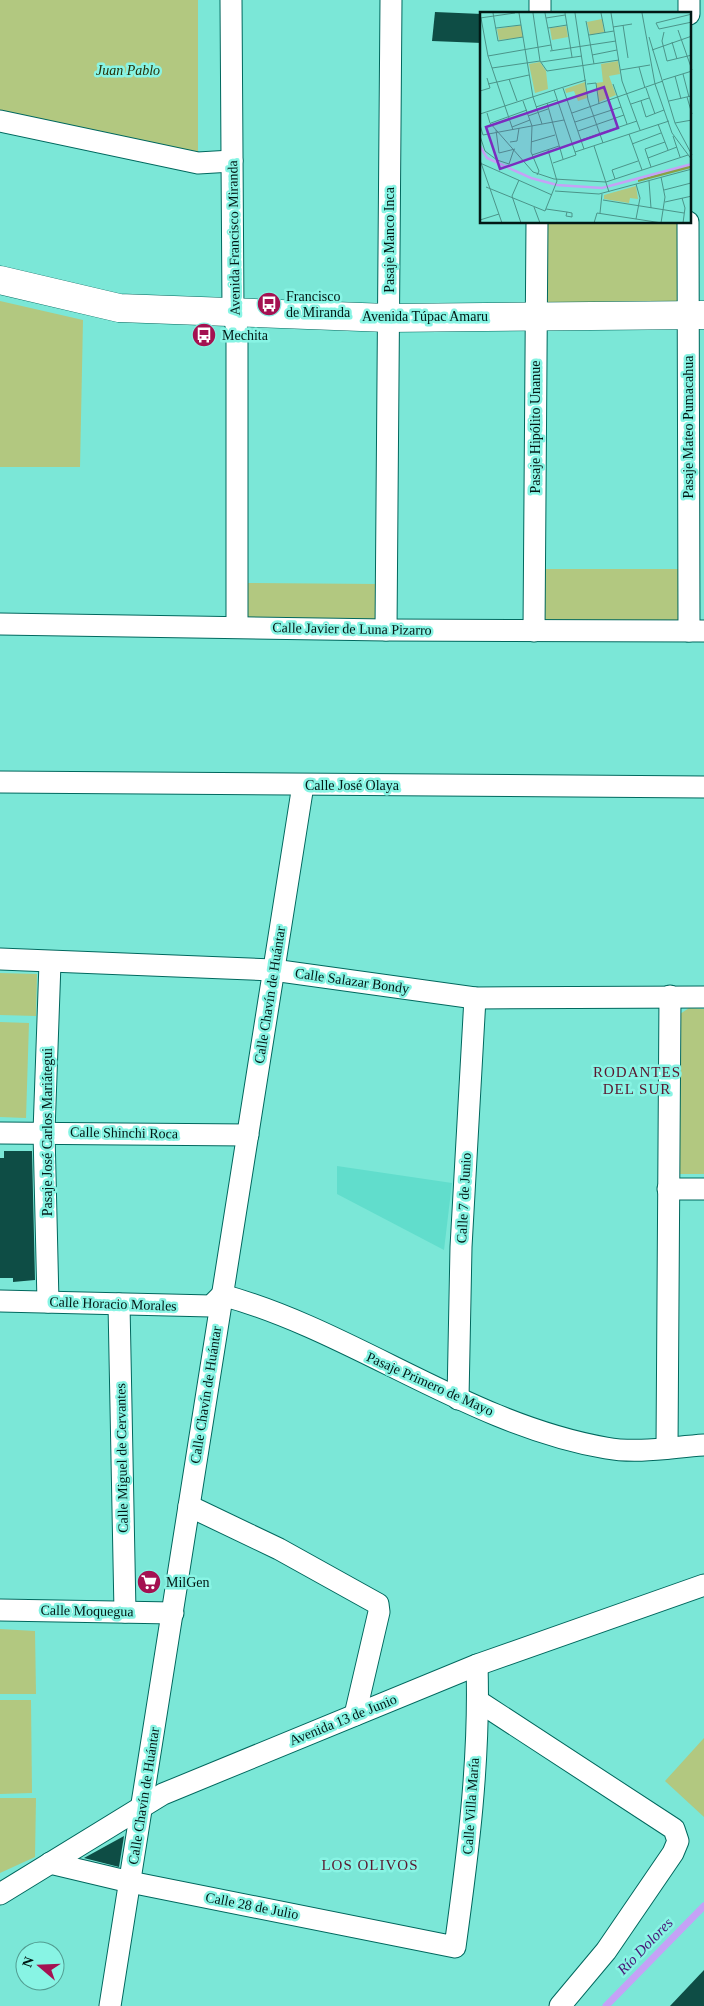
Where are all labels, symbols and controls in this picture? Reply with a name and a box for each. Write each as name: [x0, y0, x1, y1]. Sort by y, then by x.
inset map: [480, 12, 692, 224]
park label: Juan Pablo: [96, 63, 160, 78]
street label: Avenida Francisco Miranda: [225, 159, 243, 316]
street label: Pasaje Manco Inca: [382, 186, 397, 293]
place label: Francisco de Miranda: [286, 289, 351, 320]
bus stop icon: Francisco de Miranda: [256, 291, 282, 317]
street label: Avenida Túpac Amaru: [362, 309, 488, 324]
bus stop icon: Mechita: [191, 322, 217, 348]
place label: Mechita: [222, 328, 269, 343]
street label: Pasaje Mateo Pumacahua: [681, 355, 696, 499]
street label: Pasaje Hipólito Unanue: [528, 361, 543, 493]
street label: Calle Javier de Luna Pizarro: [272, 620, 432, 638]
street label: Calle José Olaya: [305, 778, 400, 793]
street label: Calle Chavín de Huántar: [252, 925, 288, 1065]
street label: Calle Salazar Bondy: [294, 966, 410, 996]
street label: Pasaje José Carlos Mariátegui: [40, 1048, 55, 1216]
district label: RODANTES DEL SUR: [593, 1064, 681, 1097]
street label: Calle Shinchi Roca: [70, 1125, 179, 1141]
street label: Calle 7 de Junio: [454, 1152, 474, 1244]
street label: Calle Horacio Morales: [49, 1294, 177, 1314]
street label: Calle Chavín de Huántar: [188, 1325, 224, 1465]
street label: Pasaje Primero de Mayo: [364, 1349, 496, 1419]
street label: Calle Miguel de Cervantes: [113, 1383, 131, 1533]
supermarket icon: MilGen: [136, 1569, 162, 1595]
place label: MilGen: [166, 1575, 210, 1590]
street label: Calle Moquegua: [40, 1603, 134, 1619]
street label: Avenida 13 de Junio: [287, 1692, 399, 1748]
street label: Calle Chavín de Huántar: [126, 1726, 162, 1866]
street label: Calle Villa María: [460, 1756, 482, 1855]
district label: LOS OLIVOS: [321, 1857, 419, 1873]
street label: Calle 28 de Julio: [204, 1890, 300, 1922]
water label: Río Dolores: [613, 1914, 676, 1978]
north arrow: [15, 1941, 65, 1991]
text: N: [19, 1955, 37, 1969]

